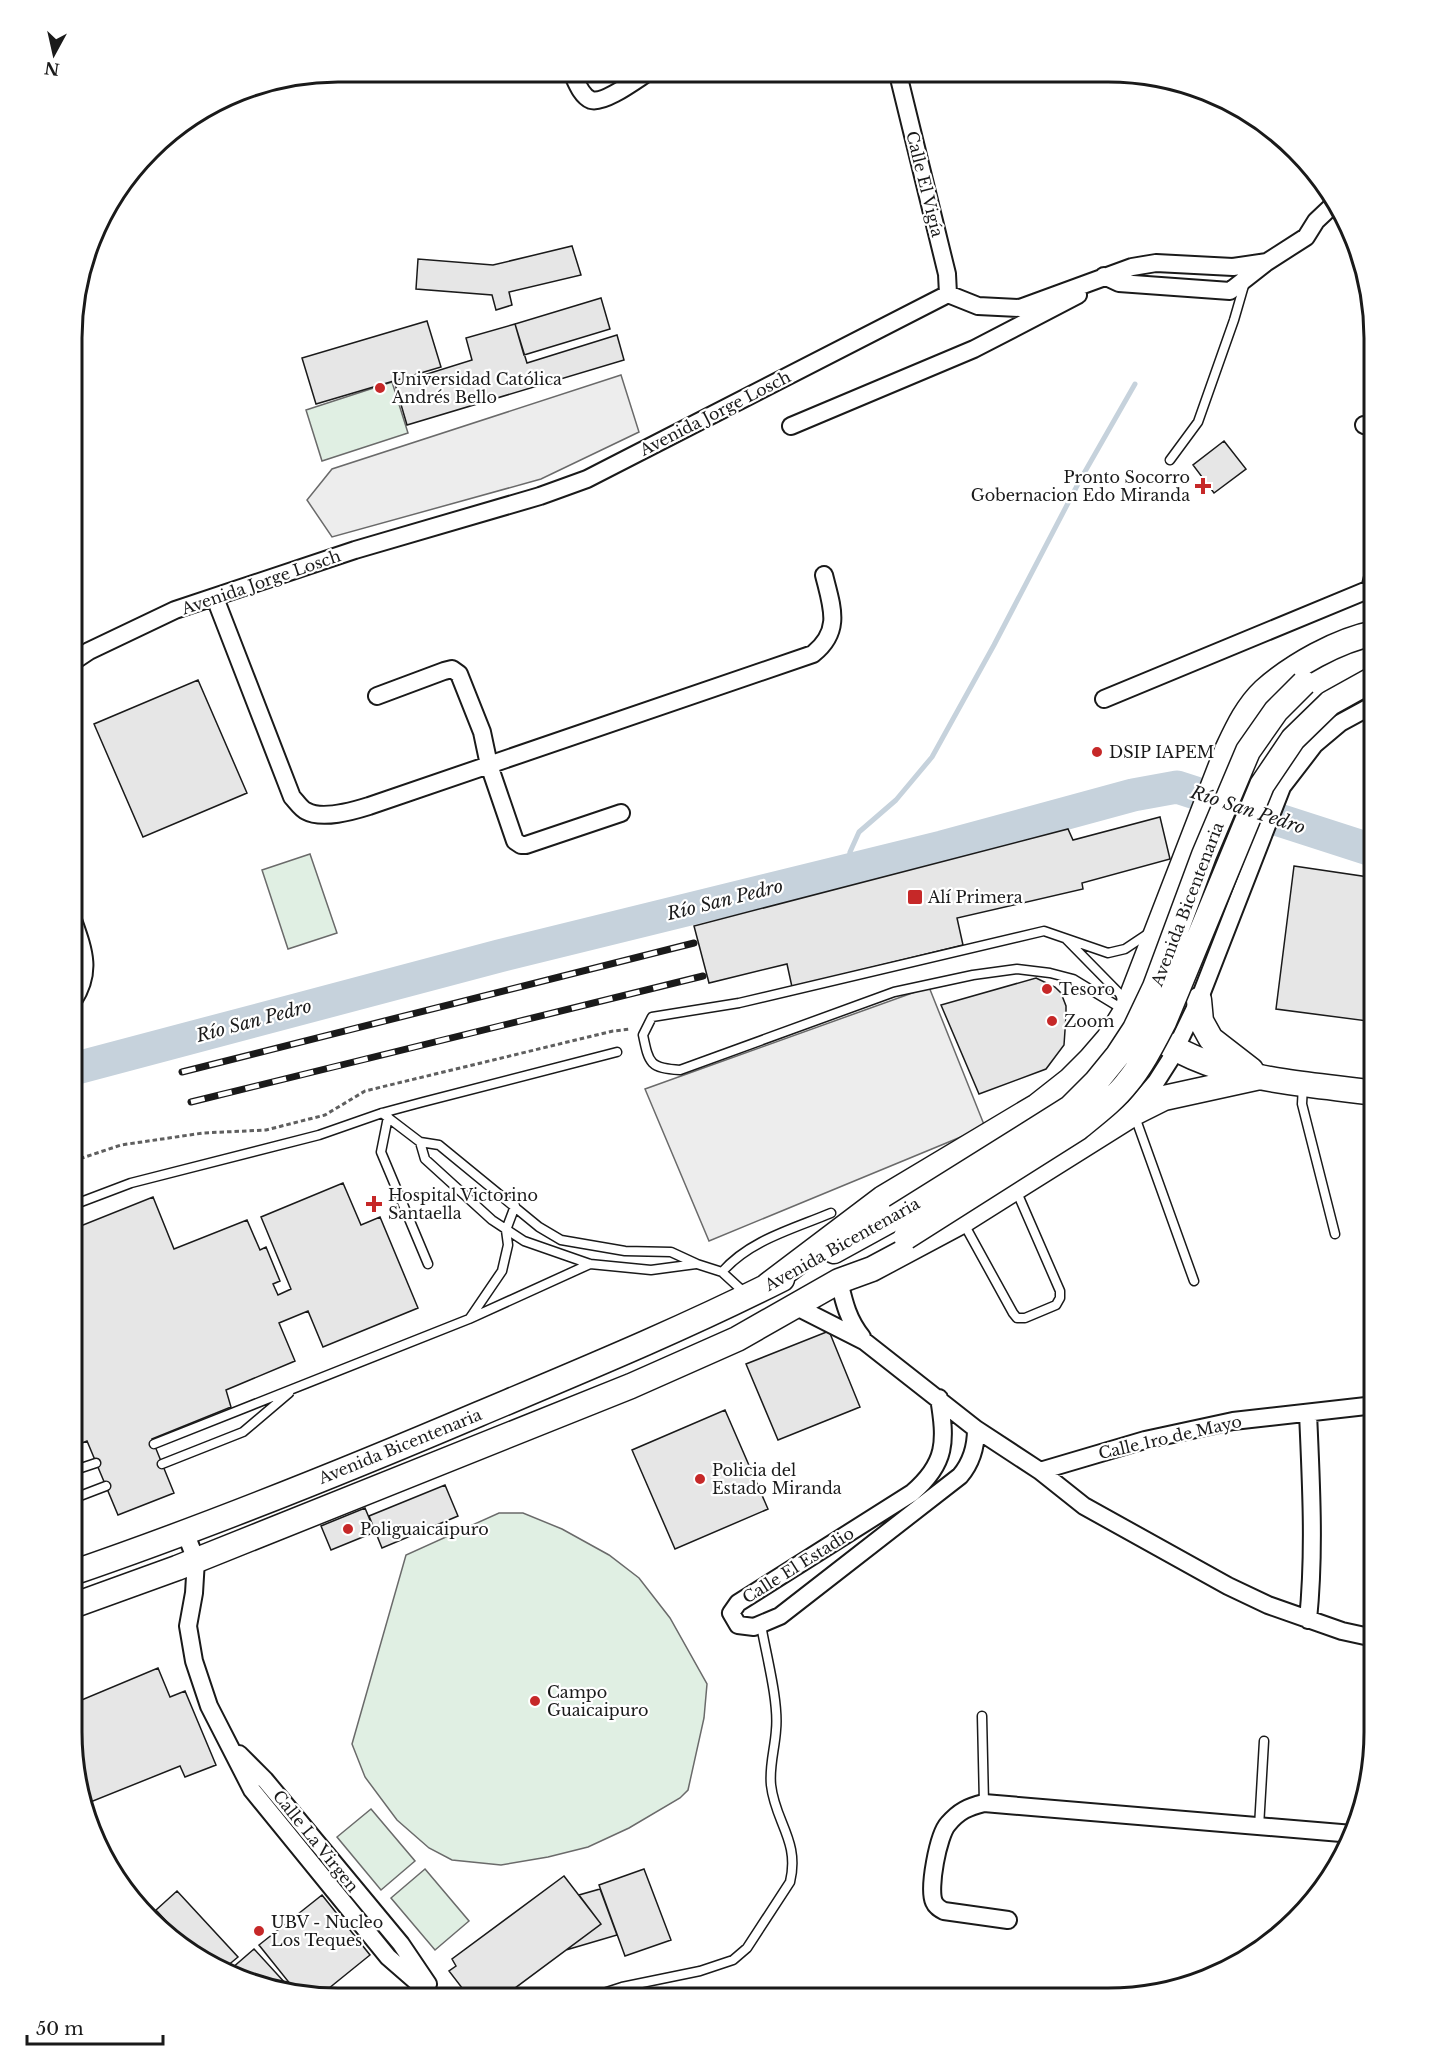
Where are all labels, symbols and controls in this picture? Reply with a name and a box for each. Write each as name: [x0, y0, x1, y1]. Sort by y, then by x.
north arrow: [24, 24, 84, 84]
text: N: [43, 58, 61, 80]
street label: Calle El Vigía: [902, 129, 948, 239]
street label: Avenida Jorge Losch: [635, 366, 794, 460]
place label: Universidad Católica Andrés Bello: [391, 369, 562, 407]
marker: Universidad Católica Andrés Bello: [373, 381, 387, 395]
place label: Pronto Socorro Gobernacion Edo Miranda: [971, 467, 1190, 505]
marker: Pronto Socorro Gobernacion Edo Miranda: [1194, 477, 1212, 495]
street label: Avenida Jorge Losch: [178, 545, 343, 619]
place label: DSIP IAPEM: [1109, 742, 1214, 762]
marker: DSIP IAPEM: [1090, 745, 1104, 759]
water label: Río San Pedro: [1187, 781, 1308, 839]
street label: Avenida Bicentenaria: [1146, 819, 1228, 990]
water label: Río San Pedro: [664, 875, 785, 925]
place label: Alí Primera: [927, 887, 1023, 907]
marker: Alí Primera: [906, 888, 924, 906]
place label: Tesoro: [1059, 979, 1115, 999]
marker: Tesoro: [1040, 982, 1054, 996]
water label: Río San Pedro: [193, 995, 314, 1047]
place label: Zoom: [1064, 1011, 1114, 1031]
marker: Zoom: [1045, 1014, 1059, 1028]
place label: Hospital Victorino Santaella: [388, 1185, 538, 1223]
street label: Avenida Bicentenaria: [760, 1193, 923, 1295]
marker: Hospital Victorino Santaella: [365, 1195, 383, 1213]
street label: Avenida Bicentenaria: [315, 1404, 485, 1488]
street label: Calle 1ro de Mayo: [1096, 1411, 1244, 1463]
place label: Policia del Estado Miranda: [712, 1460, 842, 1498]
marker: Policia del Estado Miranda: [693, 1472, 707, 1486]
place label: Poliguaicaipuro: [360, 1519, 489, 1539]
marker: Poliguaicaipuro: [341, 1522, 355, 1536]
street label: Calle El Estadio: [739, 1523, 857, 1607]
place label: Campo Guaicaipuro: [547, 1682, 648, 1720]
marker: Campo Guaicaipuro: [528, 1694, 542, 1708]
street label: Calle La Virgen: [269, 1786, 363, 1896]
place label: UBV - Nucleo Los Teques: [271, 1912, 383, 1950]
marker: UBV - Nucleo Los Teques: [252, 1924, 266, 1938]
scale bar: [27, 2008, 164, 2046]
text: 50 m: [36, 2018, 84, 2040]

